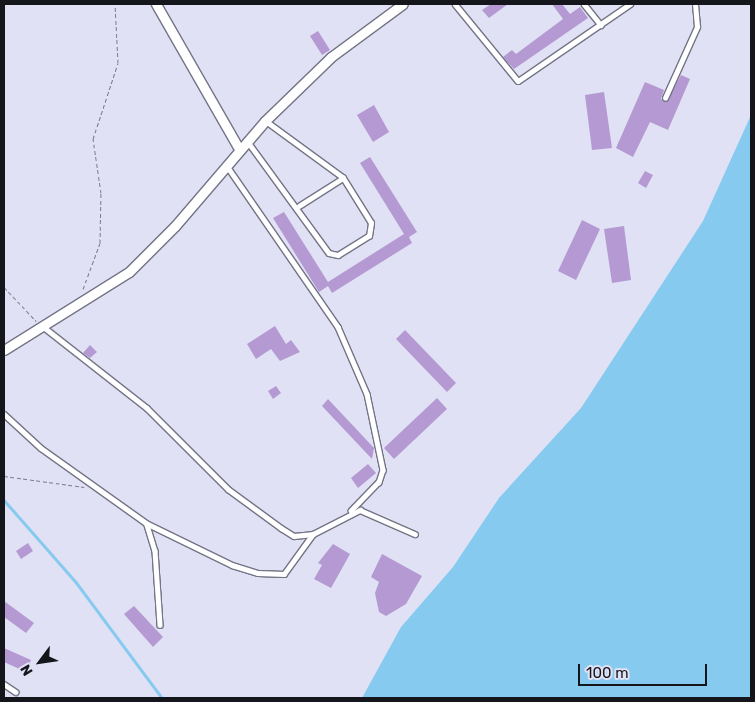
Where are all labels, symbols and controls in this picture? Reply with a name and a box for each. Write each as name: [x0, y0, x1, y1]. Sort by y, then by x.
north arrow: [15, 637, 65, 687]
scale bar: [580, 654, 709, 686]
text: N: [17, 661, 37, 679]
text: 100 m: [586, 664, 628, 682]

